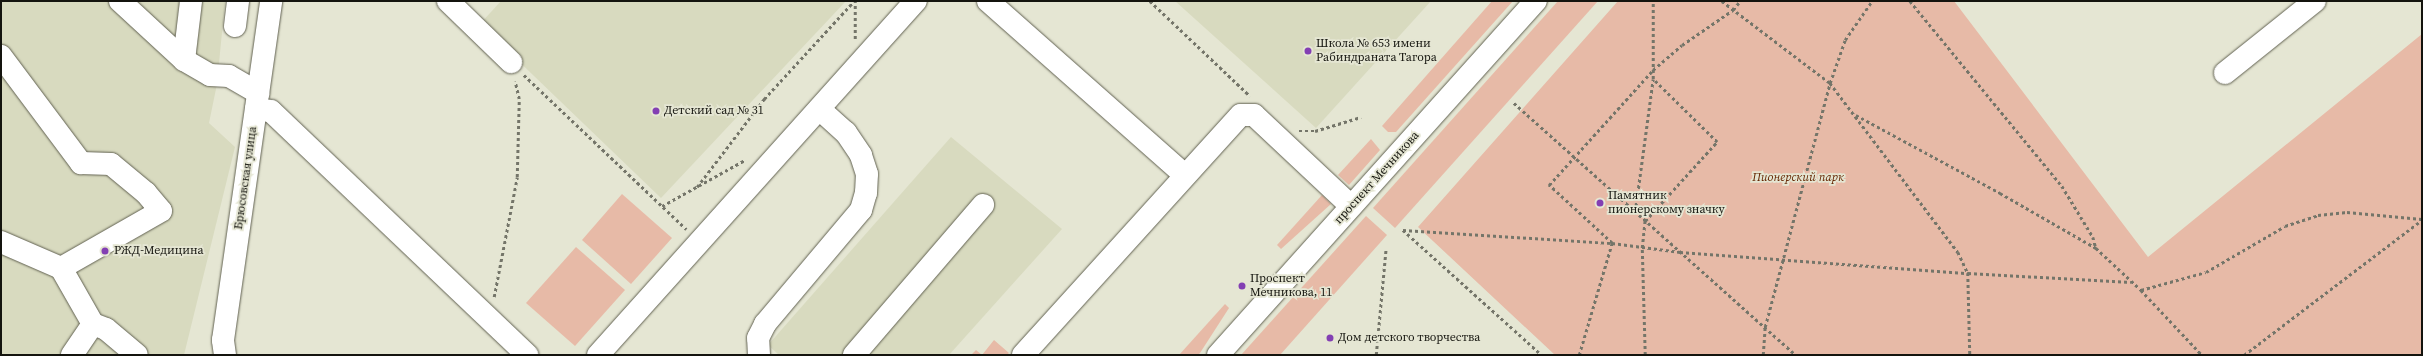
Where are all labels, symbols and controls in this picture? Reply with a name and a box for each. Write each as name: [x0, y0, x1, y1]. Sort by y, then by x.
place label: Школа № 653 имени Рабиндраната Тагора: [1316, 37, 1437, 65]
marker: Школа № 653 имени Рабиндраната Тагора: [1303, 46, 1313, 56]
place label: Детский сад № 31: [664, 104, 764, 118]
marker: Детский сад № 31: [651, 106, 661, 116]
street label: Брюсовская улица: [232, 126, 260, 230]
street label: проспект Мечникова: [1332, 129, 1422, 227]
park label: Пионерский парк: [1752, 171, 1844, 185]
place label: Памятник пионерскому значку: [1608, 189, 1725, 217]
marker: Памятник пионерскому значку: [1595, 198, 1605, 208]
place label: РЖД-Медицина: [114, 244, 204, 258]
marker: РЖД-Медицина: [99, 245, 111, 257]
place label: Проспект Мечникова, 11: [1250, 272, 1332, 300]
marker: Проспект Мечникова, 11: [1237, 281, 1247, 291]
place label: Дом детского творчества: [1338, 331, 1480, 345]
marker: Дом детского творчества: [1325, 333, 1335, 343]

